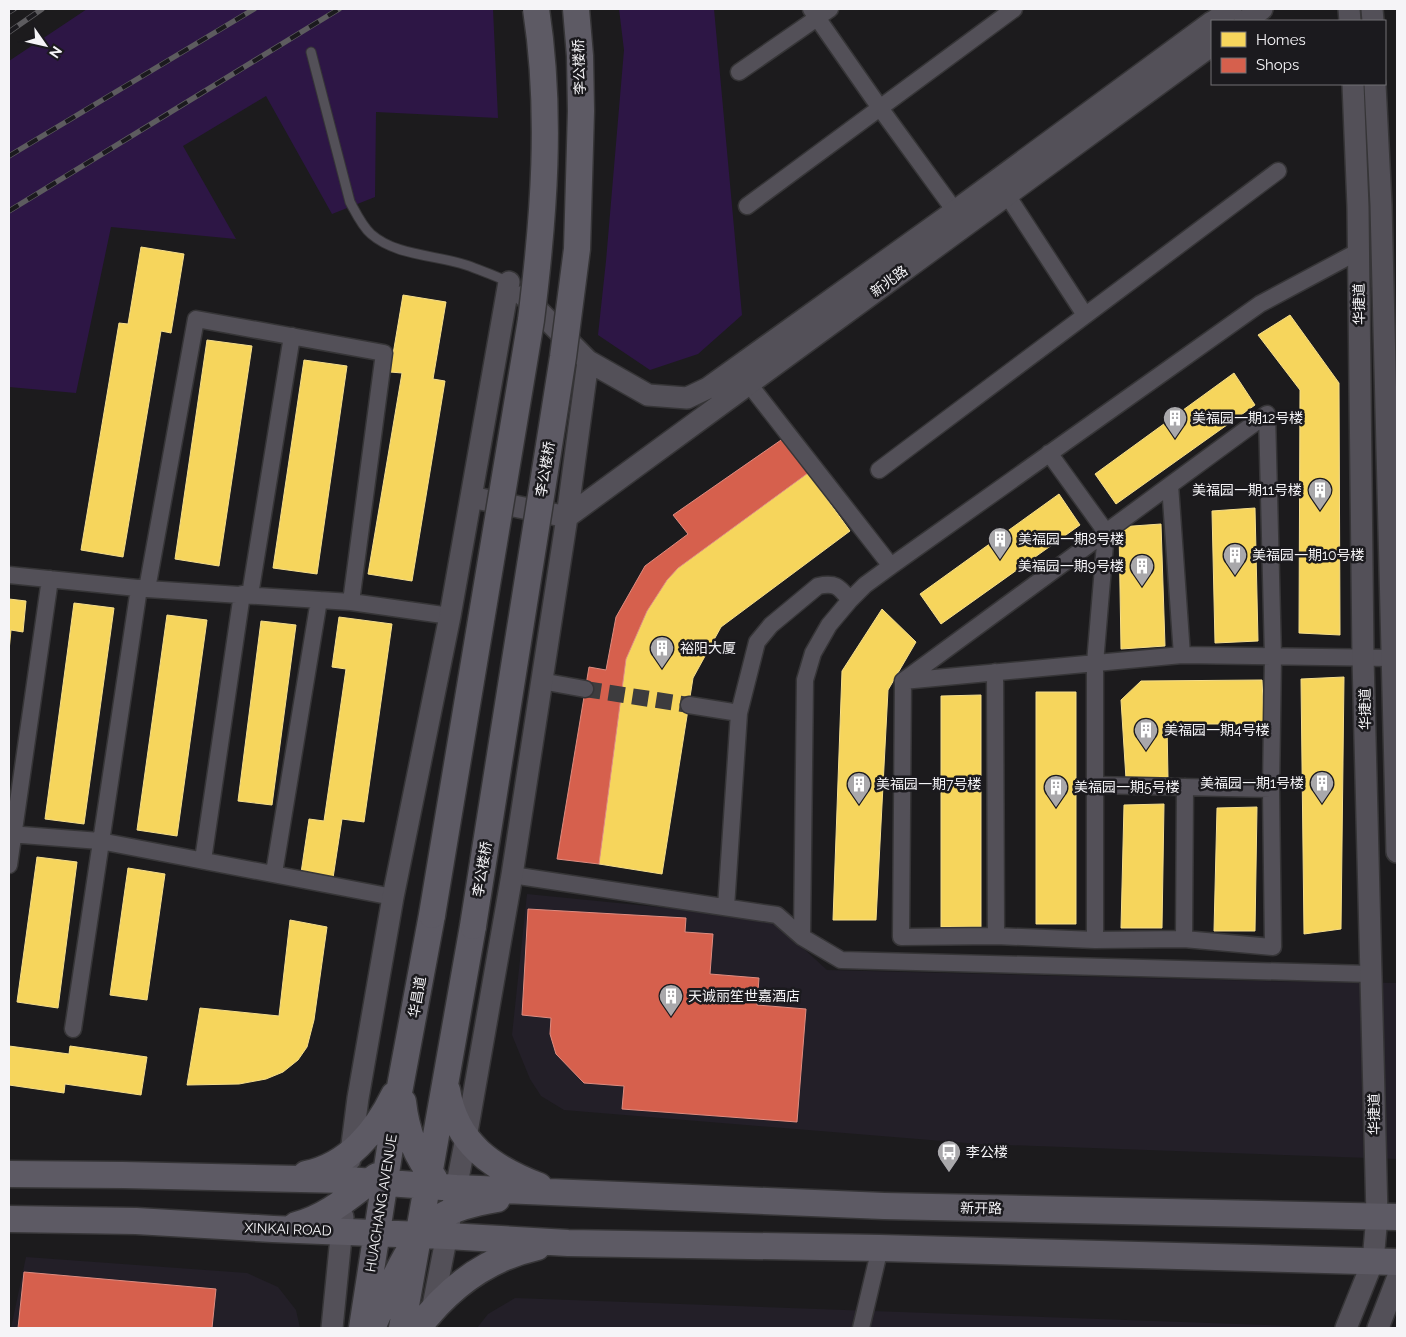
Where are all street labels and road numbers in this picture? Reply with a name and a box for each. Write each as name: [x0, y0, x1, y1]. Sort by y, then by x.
street label: 李公楼桥: [570, 39, 588, 95]
street label: 新兆路: [867, 262, 911, 300]
street label: 华捷道: [1351, 283, 1367, 325]
street label: 李公楼桥: [533, 440, 557, 498]
street label: 华捷道: [1357, 688, 1373, 730]
street label: 李公楼桥: [470, 840, 494, 898]
street label: 华昌道: [405, 975, 429, 1019]
street label: 华捷道: [1366, 1093, 1382, 1135]
street label: HUACHANG AVENUE: [362, 1133, 400, 1273]
street label: 新开路: [960, 1200, 1002, 1216]
street label: XINKAI ROAD: [244, 1219, 332, 1239]

